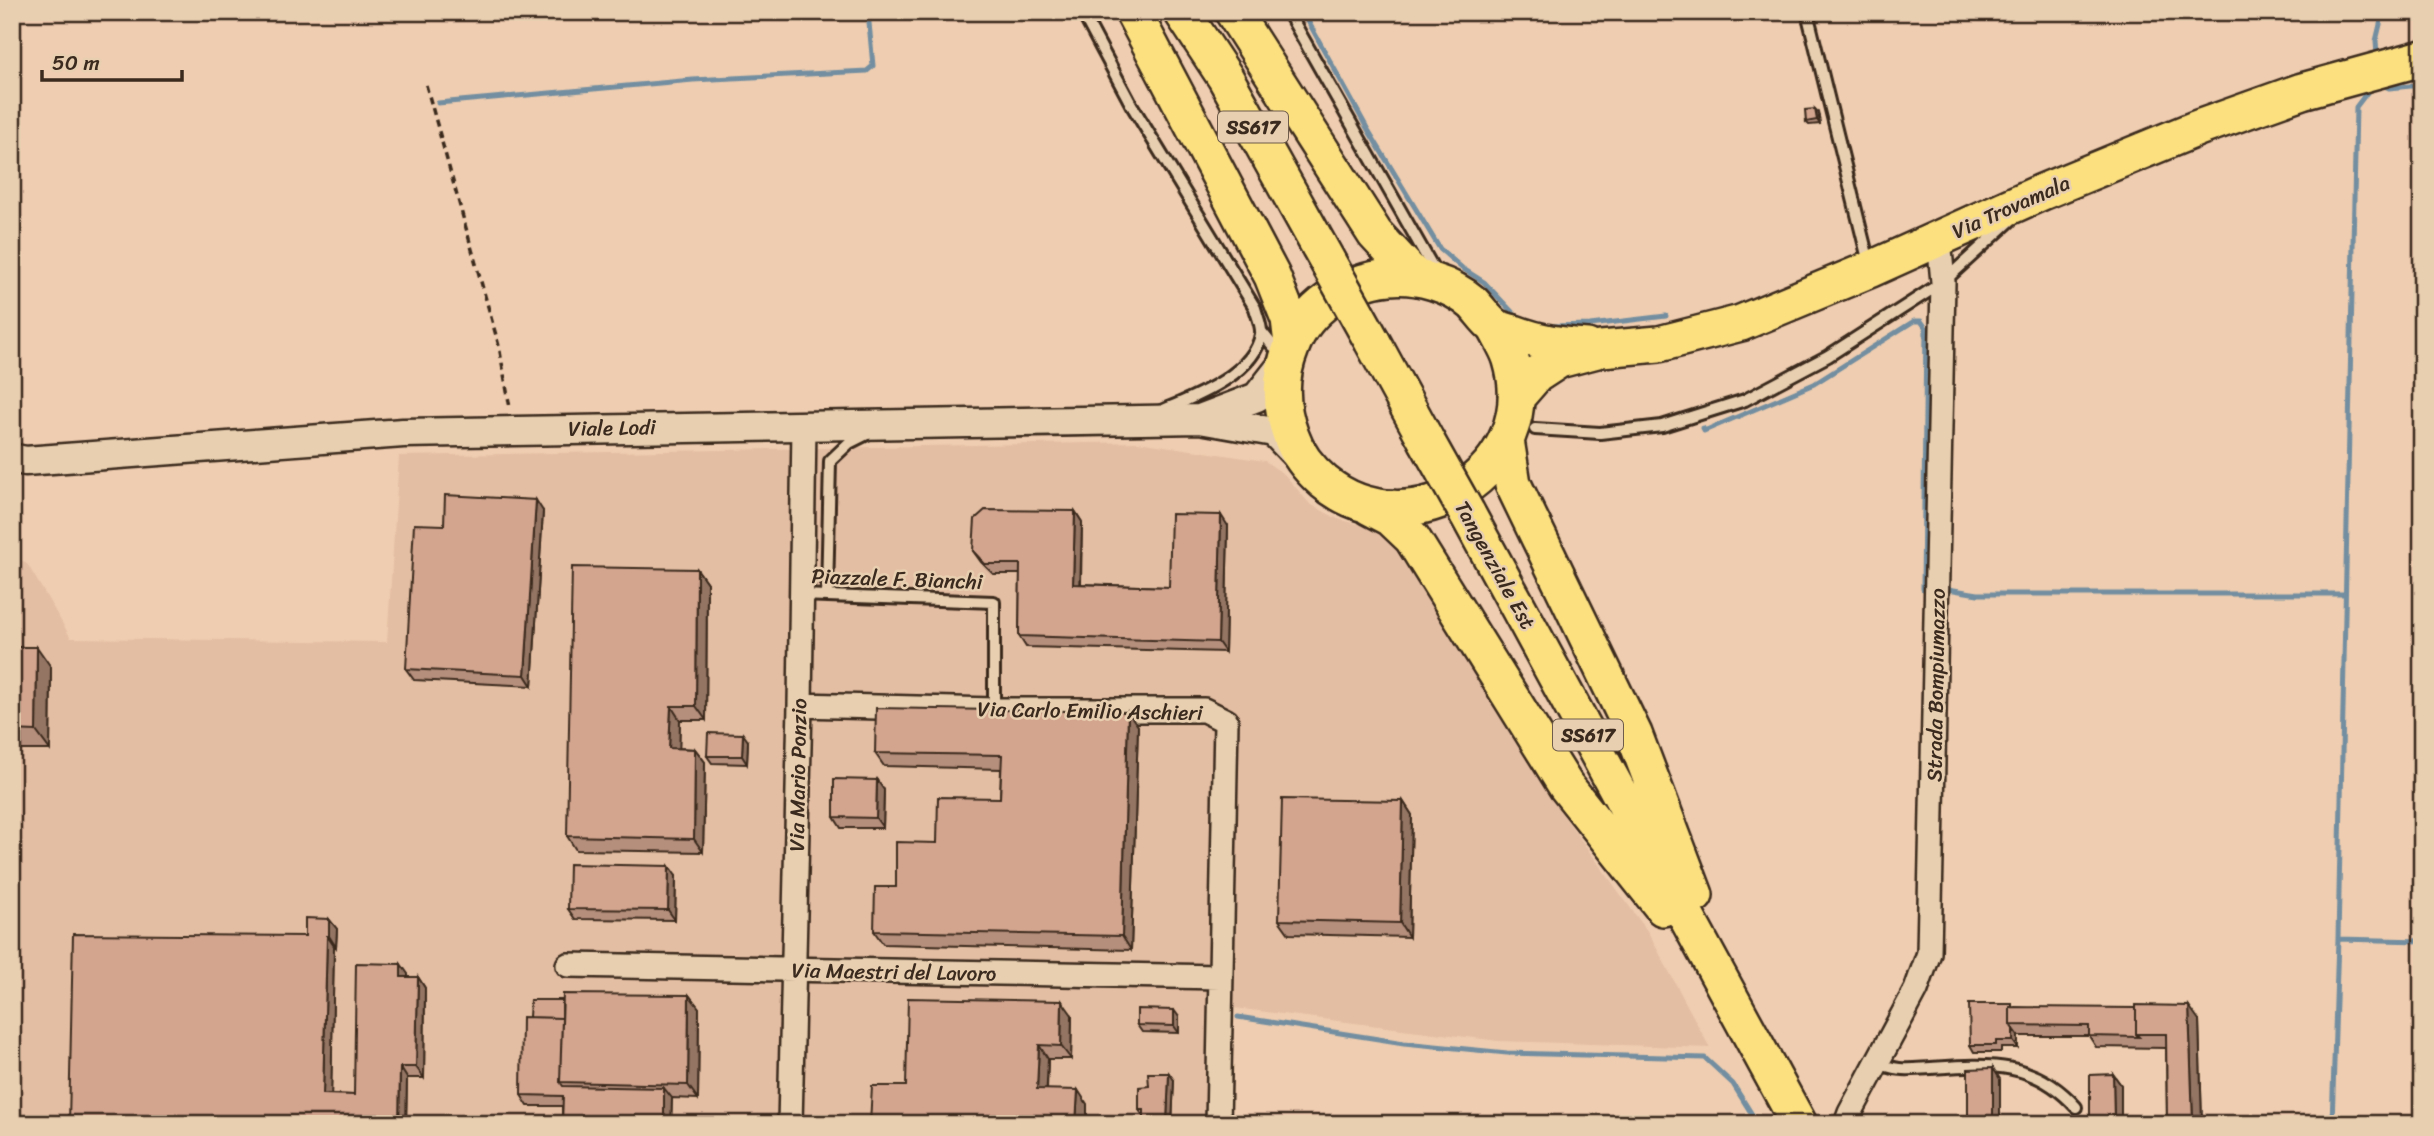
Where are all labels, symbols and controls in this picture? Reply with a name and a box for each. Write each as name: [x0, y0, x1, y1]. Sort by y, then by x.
scale bar: [42, 38, 182, 82]
text: 50 m: [52, 44, 100, 82]
road number: SS617: [1218, 111, 1288, 142]
street label: Via Trovamala: [1946, 164, 2077, 250]
street label: Viale Lodi: [568, 408, 657, 448]
street label: Tangenziale Est: [1444, 493, 1546, 637]
street label: Piazzale F. Bianchi: [811, 557, 984, 601]
street label: Strada Bompiumazzo: [1915, 587, 1957, 782]
street label: Via Carlo Emilio Aschieri: [977, 690, 1204, 732]
street label: Via Mario Ponzio: [778, 698, 818, 852]
road number: SS617: [1553, 720, 1623, 750]
street label: Via Maestri del Lavoro: [791, 951, 997, 993]

